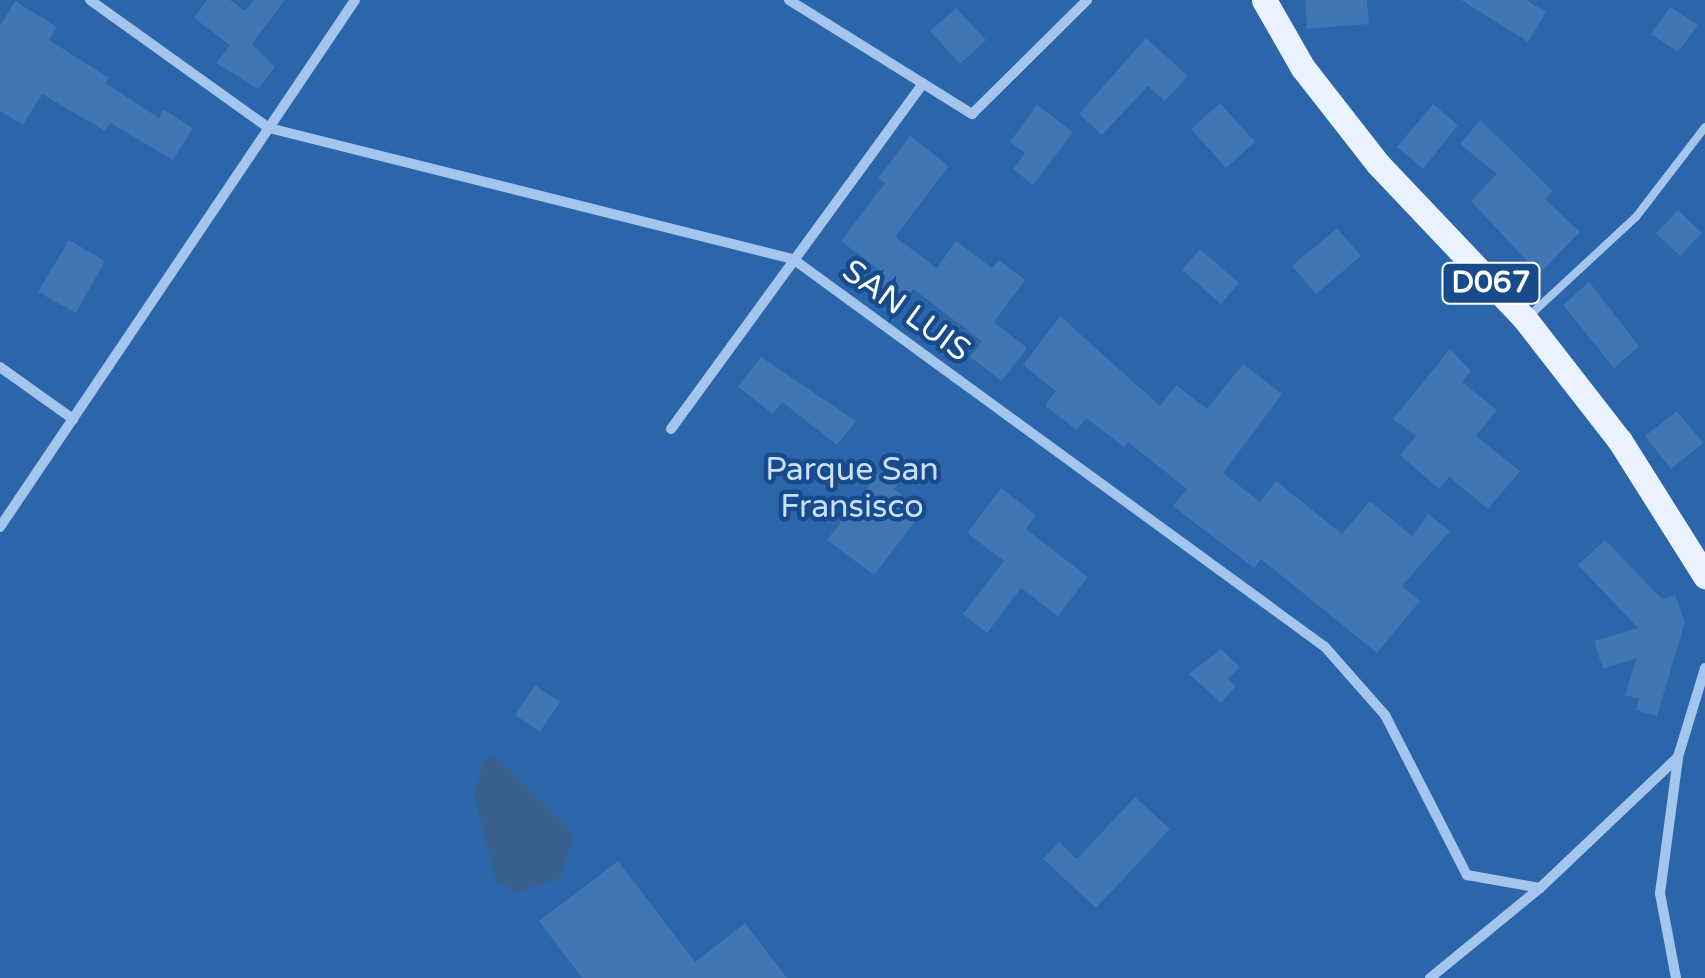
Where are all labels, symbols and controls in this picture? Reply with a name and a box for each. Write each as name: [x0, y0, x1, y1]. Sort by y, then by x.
street label: SAN LUIS: [835, 252, 977, 370]
road number: D067: [1441, 258, 1541, 308]
park label: Parque San Fransisco: [765, 452, 939, 527]

